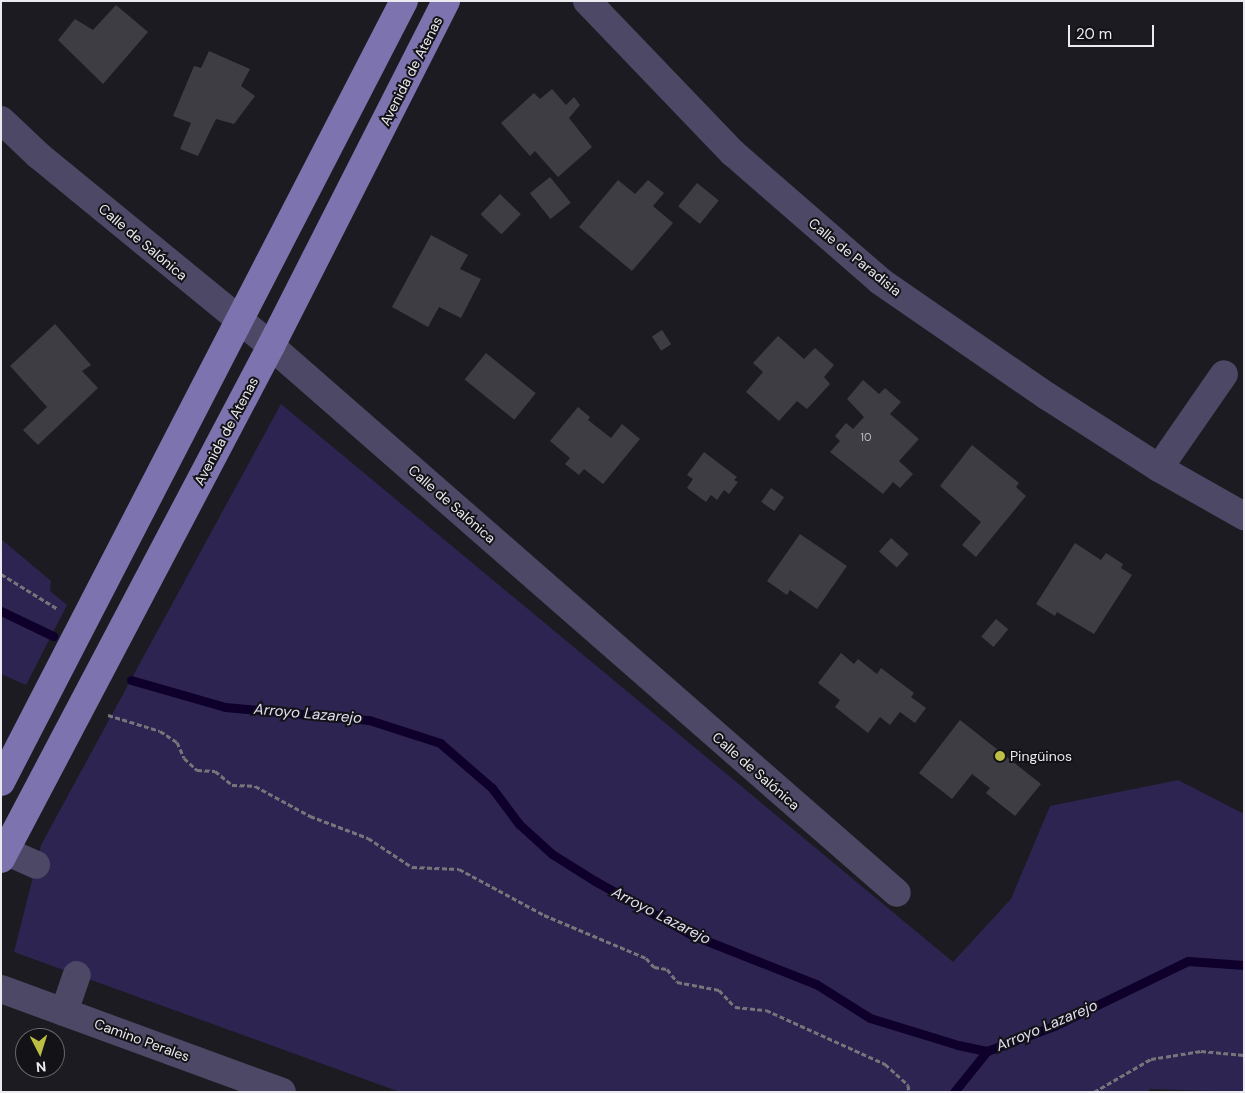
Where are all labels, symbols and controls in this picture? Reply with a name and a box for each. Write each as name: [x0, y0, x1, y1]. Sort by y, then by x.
street label: Avenida de Atenas: [376, 14, 446, 128]
scale bar: [1070, 15, 1156, 47]
text: 20 m: [1076, 24, 1112, 44]
street label: Calle de Salónica: [95, 200, 191, 284]
street label: Calle de Paradisia: [805, 214, 905, 300]
street label: Avenida de Atenas: [190, 374, 262, 488]
house number: 10: [861, 430, 871, 444]
street label: Calle de Salónica: [405, 462, 499, 546]
water label: Arroyo Lazarejo: [253, 700, 363, 728]
street label: Calle de Salónica: [709, 729, 803, 813]
place label: Pingüinos: [1010, 748, 1072, 764]
marker: Pingüinos: [994, 750, 1006, 762]
water label: Arroyo Lazarejo: [609, 883, 713, 949]
water label: Arroyo Lazarejo: [994, 997, 1100, 1055]
street label: Camino Perales: [92, 1015, 192, 1065]
north arrow: [15, 1028, 65, 1078]
text: N: [35, 1058, 47, 1076]

